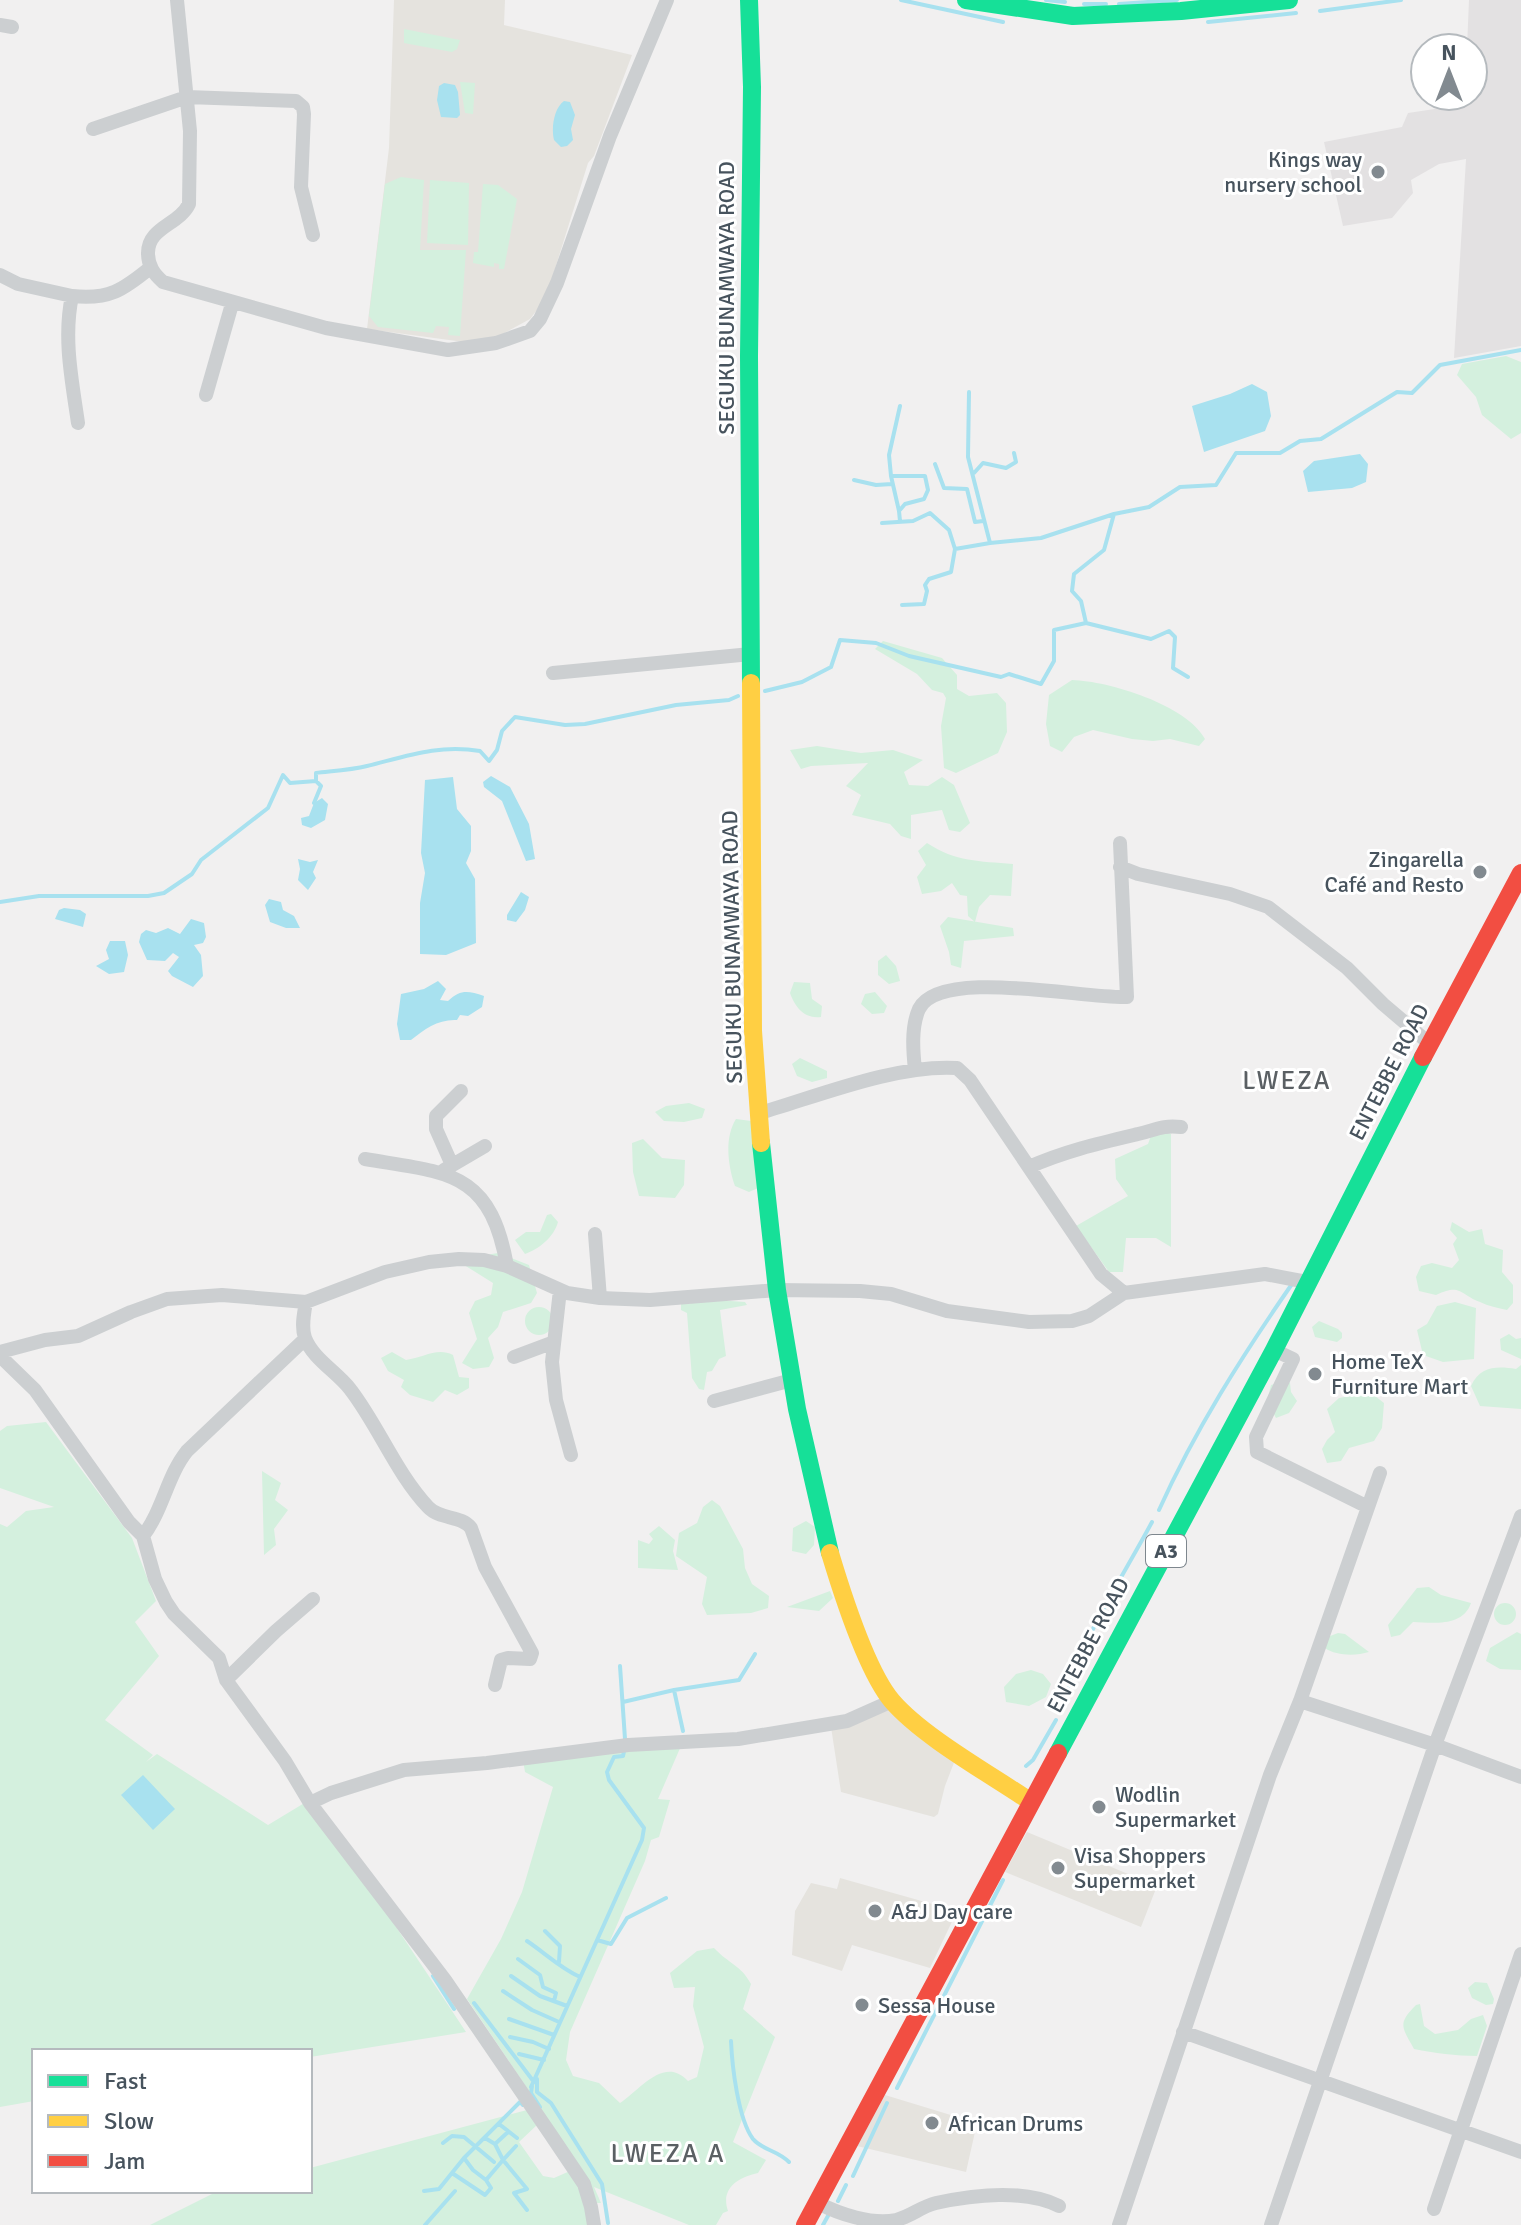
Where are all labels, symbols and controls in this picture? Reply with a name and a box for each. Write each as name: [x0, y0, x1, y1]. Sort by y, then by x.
north arrow: [1409, 32, 1489, 112]
text: N: [1441, 39, 1457, 66]
place label: Kings way nursery school: [1224, 146, 1363, 198]
street label: SEGUKU BUNAMWAYA ROAD: [713, 161, 740, 435]
marker: Kings way nursery school: [1369, 163, 1387, 181]
street label: SEGUKU BUNAMWAYA ROAD: [716, 810, 748, 1084]
place label: Zingarella Café and Resto: [1325, 846, 1464, 898]
marker: Zingarella Café and Resto: [1471, 863, 1489, 881]
street label: ENTEBBE ROAD: [1343, 999, 1435, 1145]
district label: LWEZA: [1242, 1065, 1332, 1097]
place label: Home TeX Furniture Mart: [1331, 1348, 1469, 1400]
marker: Home TeX Furniture Mart: [1306, 1365, 1324, 1383]
road number: A3: [1146, 1535, 1186, 1567]
street label: ENTEBBE ROAD: [1041, 1573, 1135, 1717]
place label: Wodlin Supermarket: [1115, 1781, 1236, 1833]
marker: Wodlin Supermarket: [1090, 1798, 1108, 1816]
place label: Visa Shoppers Supermarket: [1074, 1842, 1206, 1894]
marker: Visa Shoppers Supermarket: [1049, 1859, 1067, 1877]
place label: A&J Day care: [891, 1898, 1013, 1925]
marker: A&J Day care: [866, 1902, 884, 1920]
place label: Sessa House: [878, 1992, 995, 2019]
marker: Sessa House: [853, 1996, 871, 2014]
legend: [32, 2049, 312, 2193]
text: Fast: [104, 2066, 147, 2096]
text: Slow: [104, 2106, 154, 2136]
place label: African Drums: [948, 2110, 1083, 2137]
marker: African Drums: [923, 2114, 941, 2132]
district label: LWEZA A: [610, 2138, 726, 2170]
text: Jam: [104, 2146, 145, 2176]

